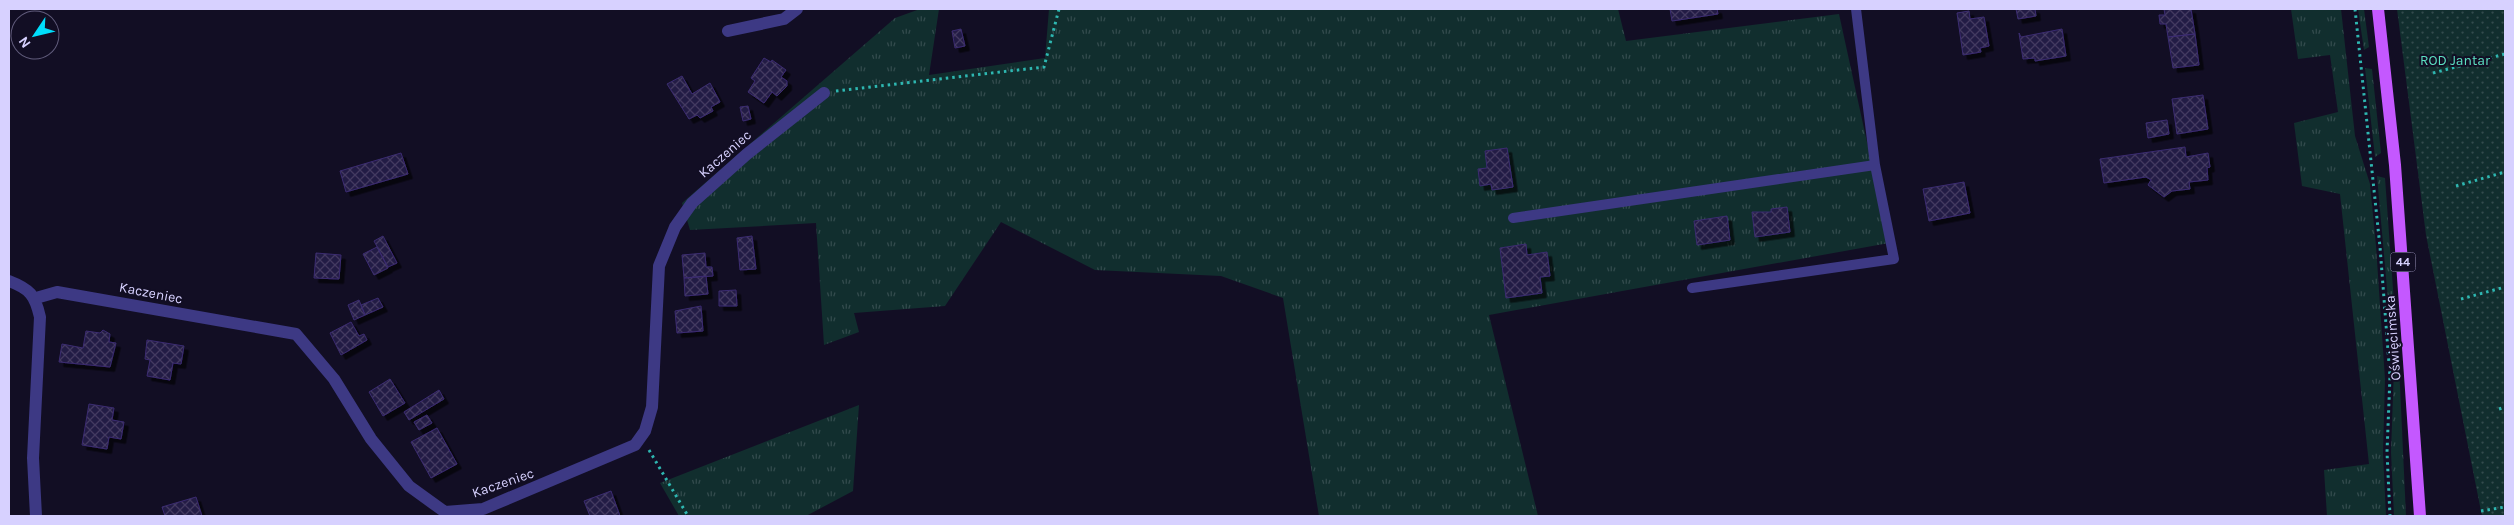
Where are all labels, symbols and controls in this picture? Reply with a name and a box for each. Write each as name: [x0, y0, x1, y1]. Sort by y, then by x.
north arrow: [10, 10, 60, 60]
text: N: [15, 33, 35, 51]
park label: ROD Jantar: [2420, 52, 2491, 69]
street label: Kaczeniec: [695, 126, 755, 182]
road number: 44: [2390, 252, 2416, 272]
street label: Kaczeniec: [118, 279, 184, 307]
street label: Oświęcimska: [2382, 295, 2404, 381]
street label: Kaczeniec: [470, 464, 536, 502]

